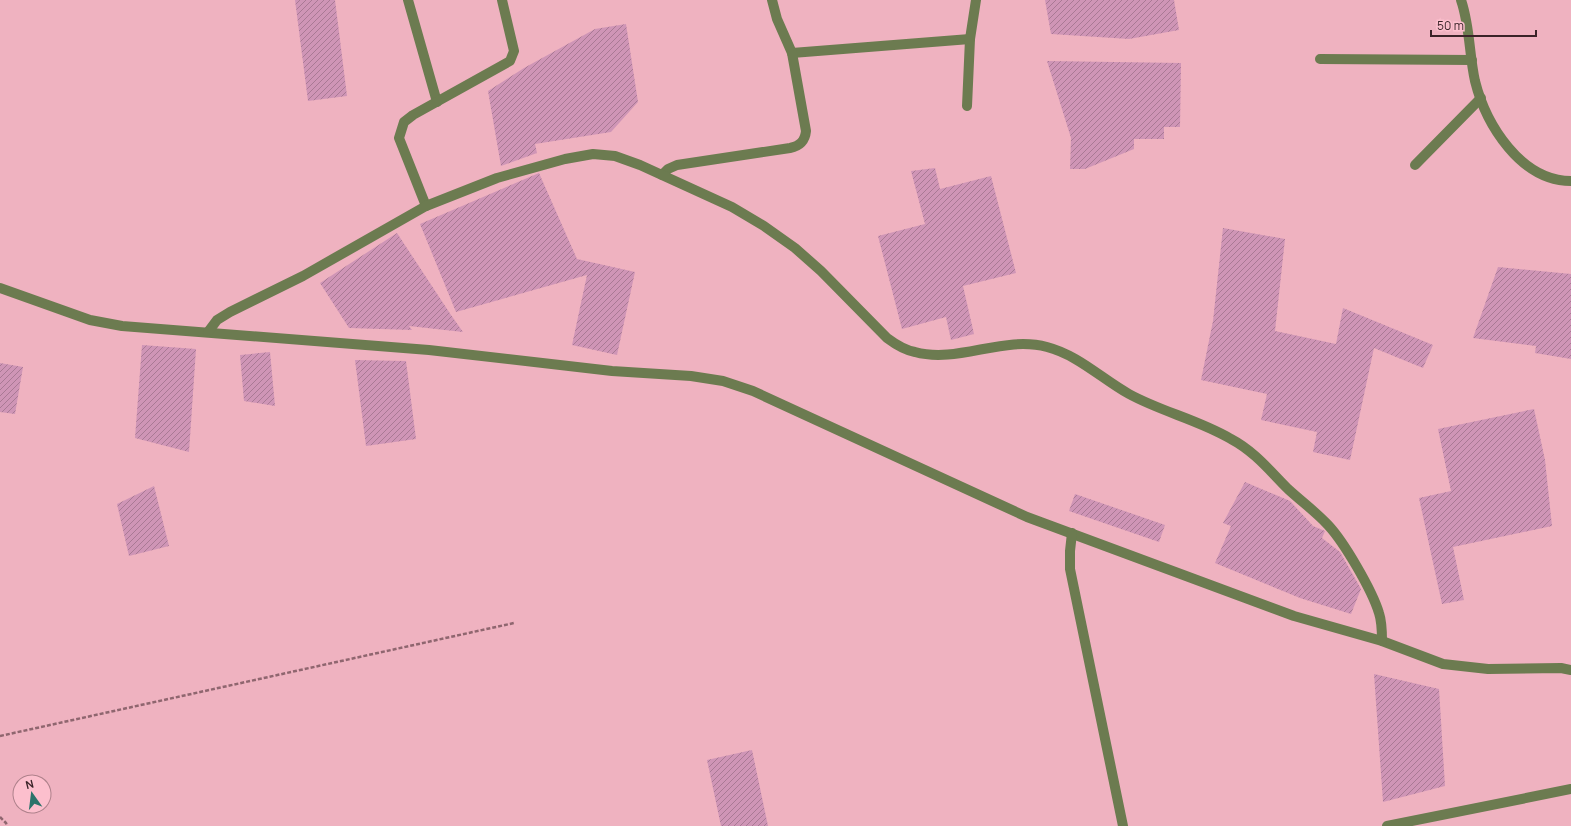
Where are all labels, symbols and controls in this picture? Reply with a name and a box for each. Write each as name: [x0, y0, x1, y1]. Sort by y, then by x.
scale bar: [1431, 12, 1536, 38]
text: 50 m: [1437, 17, 1464, 34]
north arrow: [12, 774, 52, 814]
text: N: [24, 776, 35, 792]

